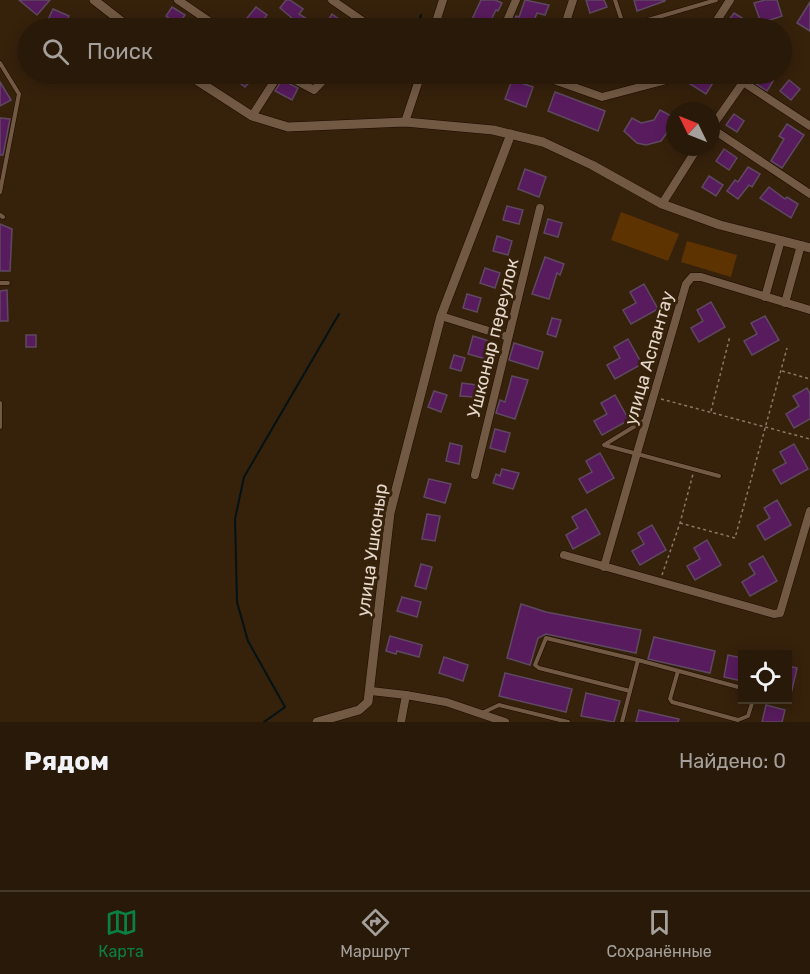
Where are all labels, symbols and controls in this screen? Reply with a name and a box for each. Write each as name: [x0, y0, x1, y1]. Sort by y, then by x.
search box: [18, 18, 792, 84]
icon: search: [39, 35, 72, 68]
text: Поиск: [87, 38, 153, 65]
north arrow: [666, 102, 720, 156]
street label: Ушконыр переулок: [463, 256, 524, 420]
street label: улица Аспантау: [619, 288, 679, 428]
street label: улица Ушконыр: [352, 482, 392, 618]
map controls: [738, 650, 792, 704]
button: locate: [738, 650, 792, 704]
text: Рядом: [24, 746, 109, 777]
text: Найдено: 0: [679, 749, 786, 773]
tab: Карта: [98, 906, 144, 961]
tab: Маршрут: [340, 906, 410, 961]
tab: Сохранённые: [606, 906, 712, 961]

